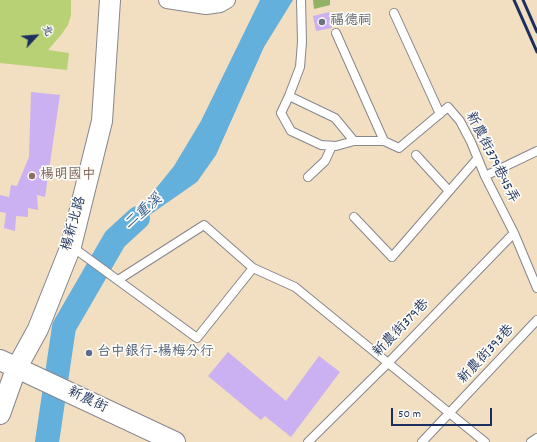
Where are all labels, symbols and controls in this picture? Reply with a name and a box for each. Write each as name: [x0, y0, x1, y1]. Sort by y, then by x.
place label: 福德祠: [330, 14, 372, 30]
north arrow: [16, 16, 56, 56]
marker: 福德祠: [317, 17, 327, 27]
text: 北: [37, 22, 56, 39]
street label: 新農街379巷45弄: [461, 110, 521, 206]
place label: 楊明國中: [40, 168, 96, 184]
marker: 楊明國中: [27, 171, 37, 181]
water label: 二重溪: [121, 191, 167, 235]
street label: 楊新北路: [59, 195, 91, 253]
street label: 新農街379巷: [370, 297, 434, 361]
street label: 新農街393巷: [455, 322, 519, 388]
place label: 台中銀行-楊梅分行: [97, 345, 214, 361]
marker: 台中銀行-楊梅分行: [84, 348, 94, 358]
street label: 新農街: [64, 385, 110, 417]
scale bar: [393, 400, 494, 426]
text: 50 m: [398, 406, 421, 423]

